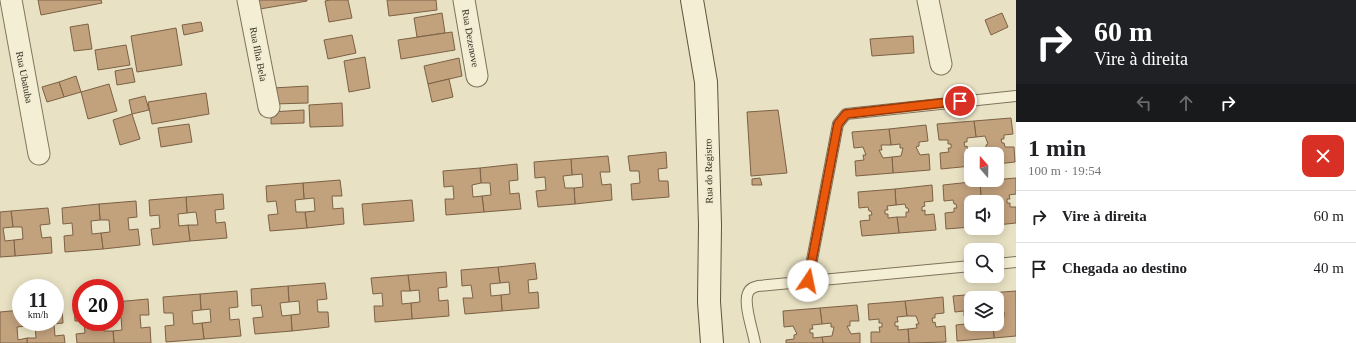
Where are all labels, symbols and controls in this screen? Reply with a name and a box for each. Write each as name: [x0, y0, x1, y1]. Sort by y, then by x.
street label: Rua Dezenove: [460, 8, 481, 68]
icon: right: [1028, 16, 1080, 68]
text: 60 m: [1094, 16, 1152, 47]
street label: Rua Ilha Bela: [248, 26, 269, 83]
text: Vire à direita: [1094, 49, 1188, 69]
street label: Rua Ubatuba: [14, 50, 35, 104]
pin: [943, 84, 977, 118]
icon: arrive: [949, 90, 971, 112]
icon: left: [1133, 92, 1155, 114]
icon: ahead: [1175, 92, 1197, 114]
icon: right: [1217, 92, 1239, 114]
text: 1 min: [1028, 135, 1086, 161]
button: close: [1302, 135, 1344, 177]
street label: Rua do Registro: [702, 138, 715, 204]
north arrow: [964, 147, 1004, 187]
map controls: [964, 147, 1004, 331]
text: 100 m · 19:54: [1028, 163, 1101, 178]
button: sound: [964, 195, 1004, 235]
icon: right: [1028, 206, 1050, 228]
text: Vire à direita: [1062, 208, 1147, 224]
text: 60 m: [1314, 208, 1344, 224]
button: search: [964, 243, 1004, 283]
icon: arrive: [1028, 258, 1050, 280]
position arrow: [787, 260, 829, 302]
text: Chegada ao destino: [1062, 260, 1187, 276]
text: 40 m: [1314, 260, 1344, 276]
speed limit sign: 20: [72, 279, 124, 331]
text: 11: [29, 289, 47, 311]
button: layers: [964, 291, 1004, 331]
text: km/h: [28, 309, 48, 320]

